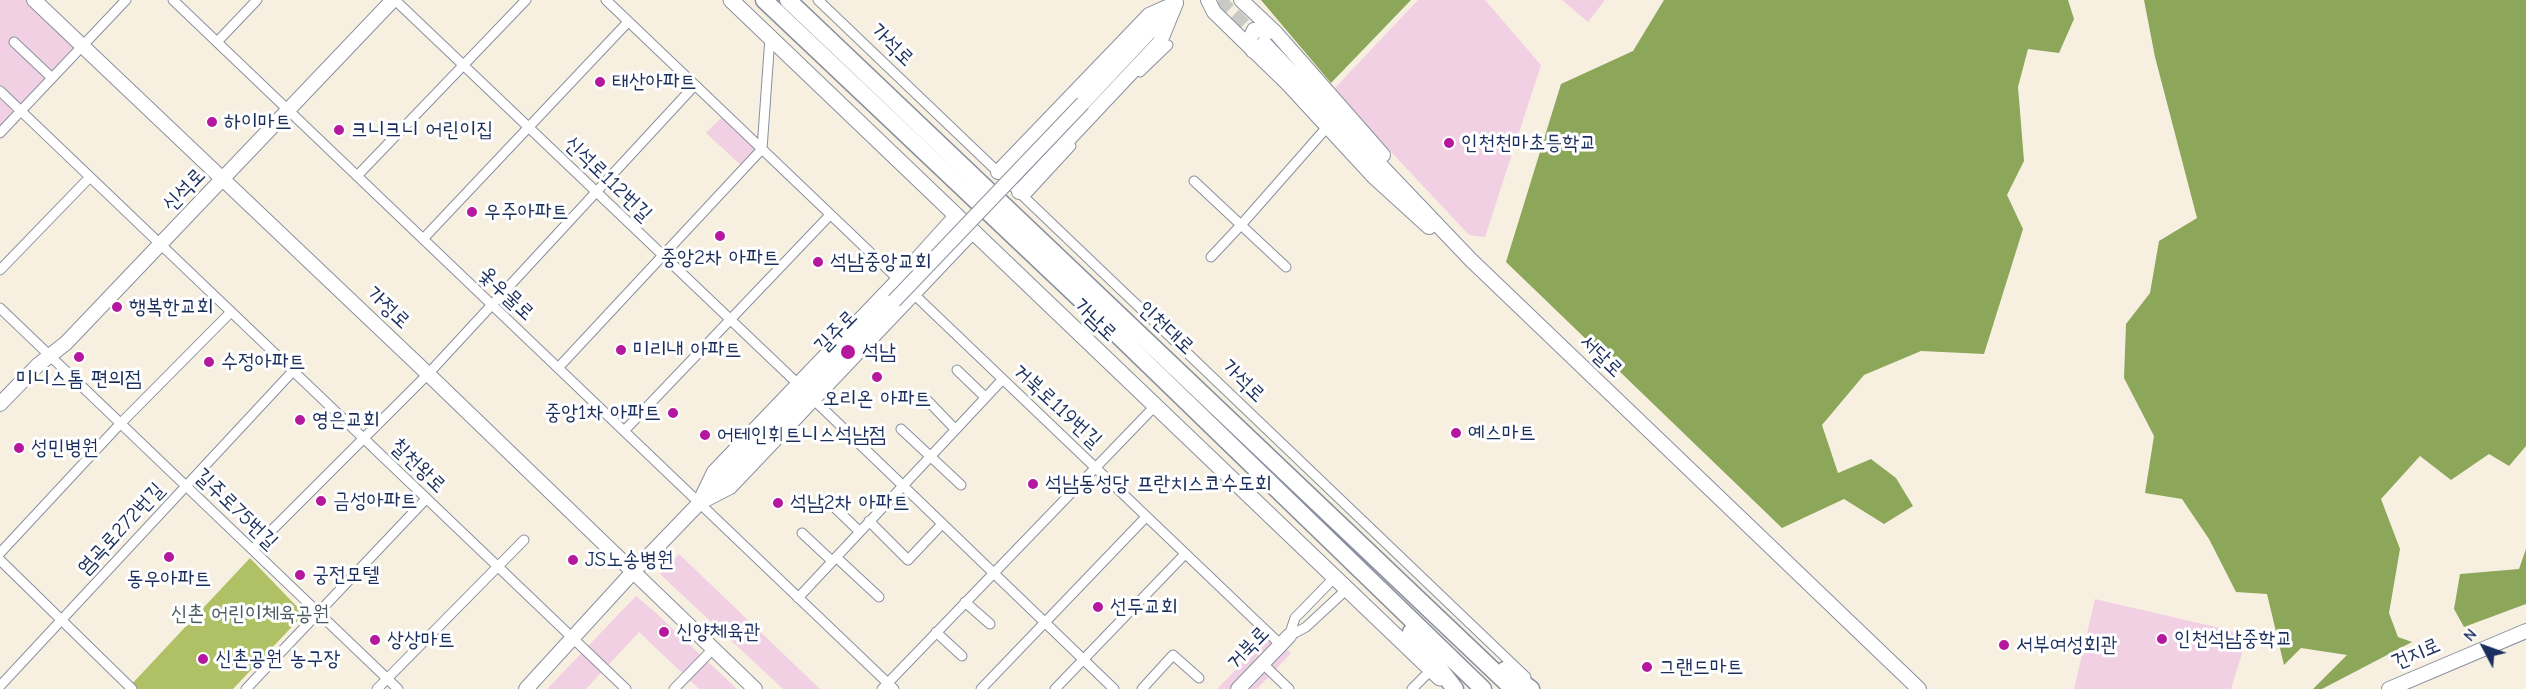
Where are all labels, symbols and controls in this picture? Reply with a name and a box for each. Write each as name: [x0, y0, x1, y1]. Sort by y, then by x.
street label: 가석로: [865, 18, 919, 72]
place label: 태산아파트: [612, 69, 696, 95]
marker: 태산아파트: [593, 75, 607, 89]
place label: 하이마트: [224, 109, 292, 135]
marker: 하이마트: [205, 115, 219, 129]
place label: 크니크니 어린이집: [351, 117, 493, 143]
marker: 크니크니 어린이집: [332, 123, 346, 137]
place label: 인천천마초등학교: [1461, 130, 1596, 156]
street label: 신석로112번길: [559, 131, 657, 227]
marker: 인천천마초등학교: [1442, 136, 1456, 150]
street label: 신석로: [157, 163, 211, 217]
place label: 우주아파트: [484, 199, 568, 225]
marker: 우주아파트: [465, 205, 479, 219]
marker: 중앙2차 아파트: [713, 229, 727, 243]
place label: 중앙2차 아파트: [660, 245, 780, 271]
place label: 석남중앙교회: [830, 249, 931, 275]
marker: 석남중앙교회: [811, 255, 825, 269]
street label: 옻우물로: [473, 262, 539, 326]
street label: 가정로: [361, 281, 415, 335]
street label: 가남로: [1068, 293, 1122, 347]
place label: 행복한교회: [129, 294, 213, 320]
street label: 인천대로: [1133, 296, 1199, 360]
marker: 행복한교회: [110, 300, 124, 314]
street label: 길주로: [809, 305, 863, 359]
street label: 서달로: [1574, 329, 1628, 383]
place label: 미리내 아파트: [633, 337, 741, 363]
place label: 석남: [862, 339, 896, 365]
marker: 미리내 아파트: [614, 343, 628, 357]
marker: 석남: [839, 343, 857, 361]
place label: 수정아파트: [221, 349, 305, 375]
marker: 미니스톰 편의점: [72, 350, 86, 364]
street label: 가석로: [1216, 354, 1270, 408]
marker: 수정아파트: [202, 355, 216, 369]
street label: 거북로119번길: [1007, 358, 1107, 454]
place label: 미니스톰 편의점: [16, 366, 142, 392]
marker: 오리온 아파트: [870, 370, 884, 384]
place label: 오리온 아파트: [823, 386, 931, 412]
place label: 중앙1차 아파트: [544, 400, 661, 426]
marker: 중앙1차 아파트: [666, 406, 680, 420]
place label: 영은교회: [312, 407, 380, 433]
marker: 영은교회: [293, 413, 307, 427]
place label: 예스마트: [1468, 420, 1536, 446]
place label: 어테인휘트니스석남점: [717, 422, 886, 448]
marker: 예스마트: [1449, 426, 1463, 440]
marker: 어테인휘트니스석남점: [698, 428, 712, 442]
street label: 칠천왕로: [385, 433, 451, 499]
place label: 성민병원: [31, 435, 99, 461]
marker: 성민병원: [12, 441, 26, 455]
street label: 길주로75번길: [189, 463, 283, 555]
place label: 석남동성당 프란치스코수도회: [1045, 471, 1272, 497]
marker: 석남동성당 프란치스코수도회: [1026, 477, 1040, 491]
street label: 염곡로272번길: [72, 478, 170, 580]
place label: 금성아파트: [333, 488, 417, 514]
place label: 석남2차 아파트: [790, 490, 909, 516]
marker: 금성아파트: [314, 494, 328, 508]
marker: 석남2차 아파트: [771, 496, 785, 510]
place label: JS노송병원: [585, 547, 674, 573]
marker: 동우아파트: [162, 550, 176, 564]
marker: JS노송병원: [566, 553, 580, 567]
place label: 궁전모텔: [312, 562, 380, 588]
place label: 동우아파트: [127, 566, 211, 592]
marker: 궁전모텔: [293, 568, 307, 582]
place label: 선두교회: [1110, 594, 1178, 620]
marker: 선두교회: [1091, 600, 1105, 614]
park label: 신촌 어린이체육공원: [170, 601, 330, 627]
north arrow: [2454, 617, 2514, 677]
place label: 신양체육관: [676, 619, 760, 645]
street label: 거북로: [1221, 621, 1275, 675]
marker: 신양체육관: [657, 625, 671, 639]
text: N: [2460, 625, 2481, 645]
place label: 인천석남중학교: [2174, 626, 2292, 652]
place label: 상상마트: [387, 627, 455, 653]
place label: 서부여성회관: [2016, 632, 2117, 658]
marker: 인천석남중학교: [2155, 632, 2169, 646]
street label: 건지로: [2388, 632, 2444, 676]
marker: 상상마트: [368, 633, 382, 647]
marker: 서부여성회관: [1997, 638, 2011, 652]
place label: 신촌공원 농구장: [215, 646, 340, 672]
marker: 신촌공원 농구장: [196, 652, 210, 666]
place label: 그랜드마트: [1659, 654, 1743, 680]
marker: 그랜드마트: [1640, 660, 1654, 674]

